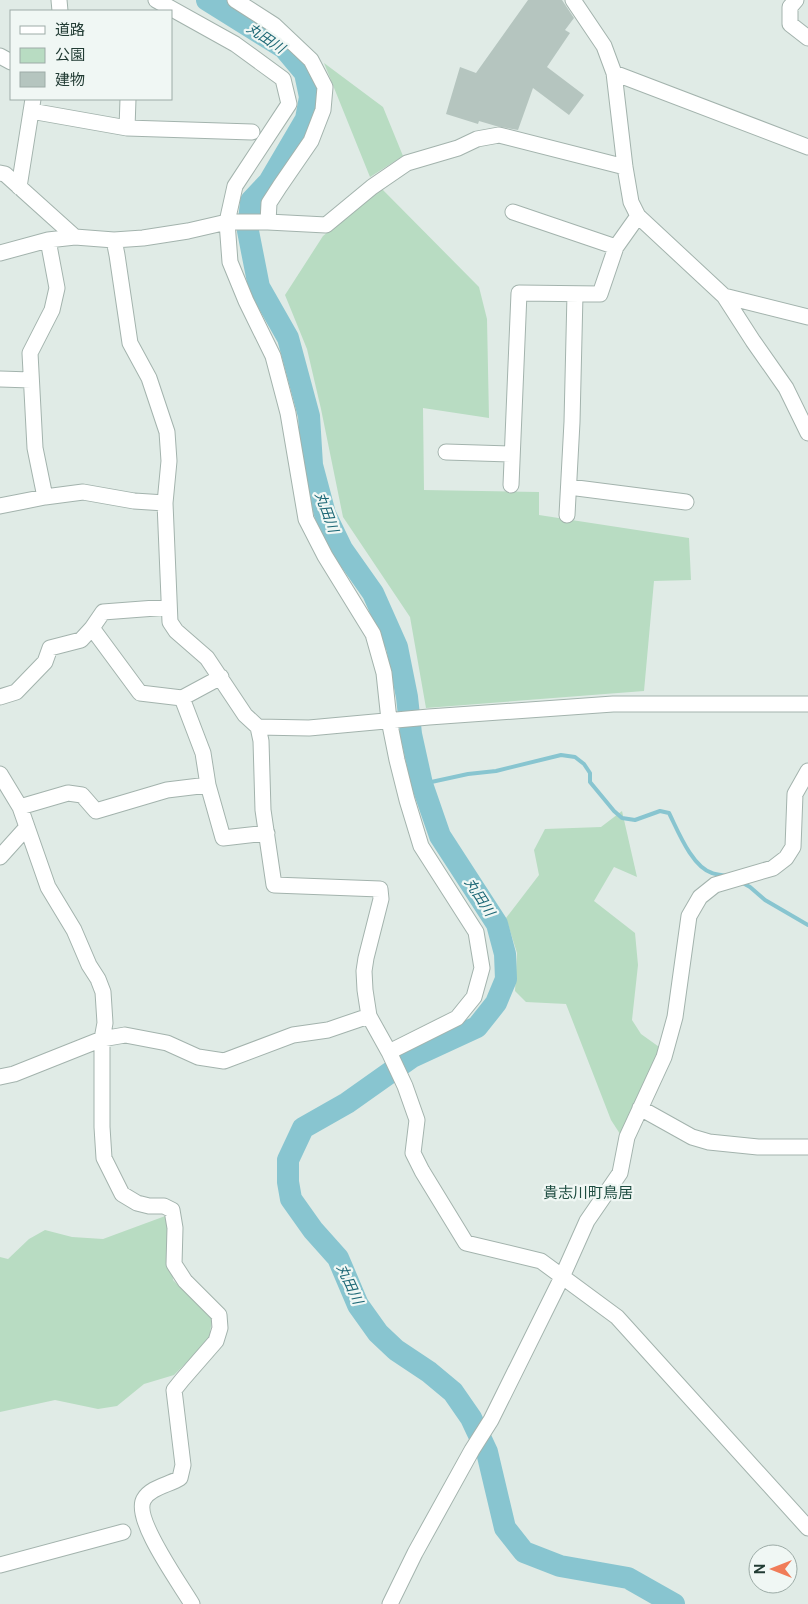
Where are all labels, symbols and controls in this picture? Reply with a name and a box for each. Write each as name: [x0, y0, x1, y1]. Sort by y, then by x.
legend: [10, 10, 172, 100]
water label: 丸田川: [244, 20, 290, 57]
text: 道路: [55, 21, 85, 38]
text: 公園: [55, 46, 85, 63]
text: 建物: [55, 71, 85, 88]
water label: 丸田川: [312, 490, 342, 536]
water label: 丸田川: [462, 875, 499, 921]
district label: 貴志川町鳥居: [543, 1184, 633, 1201]
water label: 丸田川: [334, 1262, 367, 1308]
north arrow: [748, 1544, 798, 1594]
text: N: [752, 1564, 768, 1574]

